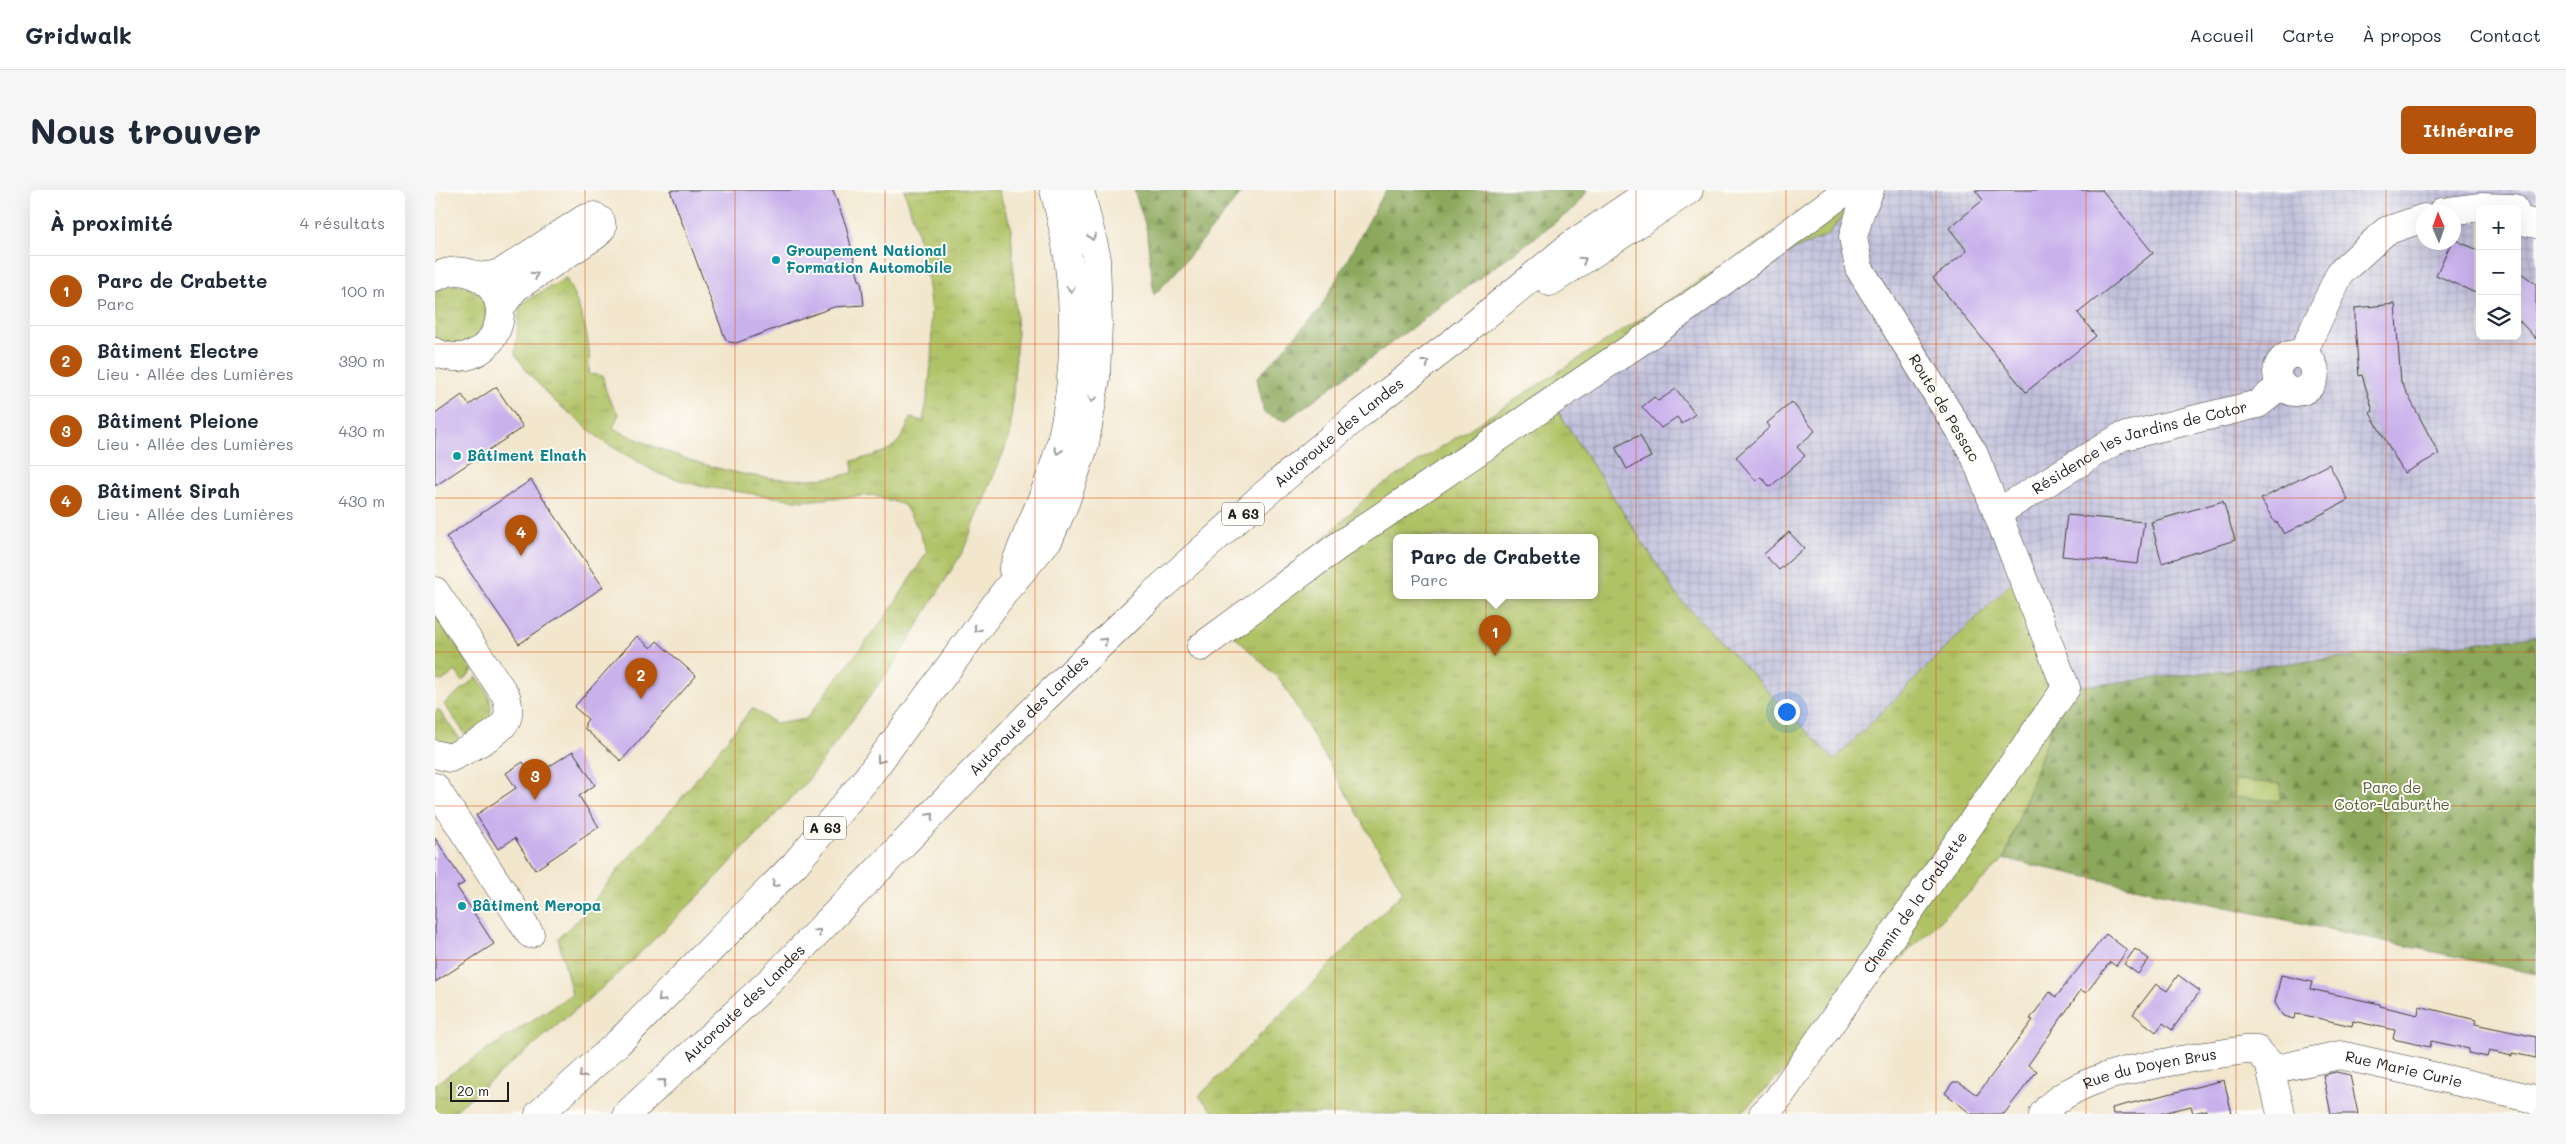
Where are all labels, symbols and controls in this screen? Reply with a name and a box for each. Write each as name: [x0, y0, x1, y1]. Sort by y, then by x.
text: Gridwalk: [25, 19, 132, 50]
text: Accueil: [2189, 23, 2254, 47]
text: Carte: [2282, 23, 2334, 47]
text: À propos: [2362, 23, 2442, 47]
text: Contact: [2470, 23, 2541, 47]
button: Itinéraire: [2401, 106, 2536, 154]
text: Nous trouver: [30, 107, 261, 153]
north arrow: [2416, 205, 2461, 250]
map controls: [2476, 205, 2521, 340]
button: +: [2476, 205, 2521, 250]
text: À proximité: [50, 209, 173, 236]
text: 4 résultats: [300, 212, 385, 233]
one-way arrow: [1087, 233, 1097, 242]
place label: Groupement National Formation Automobile: [786, 240, 952, 277]
button: −: [2476, 250, 2521, 295]
marker: Groupement National Formation Automobile: [770, 254, 782, 266]
one-way arrow: [1578, 257, 1587, 267]
text: Parc de Crabette: [97, 268, 267, 293]
one-way arrow: [530, 272, 539, 282]
text: 1: [62, 280, 70, 301]
text: 100 m: [340, 280, 385, 301]
one-way arrow: [1065, 286, 1076, 294]
text: Parc: [97, 293, 134, 314]
button: layers: [2476, 295, 2521, 340]
text: Bâtiment Electre: [97, 338, 259, 363]
text: 2: [62, 350, 70, 371]
text: 390 m: [338, 350, 385, 371]
street label: Route de Pessac: [1905, 350, 1985, 465]
one-way arrow: [1420, 361, 1429, 369]
text: Lieu · Allée des Lumières: [97, 363, 294, 384]
street label: Autoroute des Landes: [1269, 373, 1407, 491]
one-way arrow: [1088, 394, 1098, 403]
street label: Résidence les Jardins de Cotor: [2028, 396, 2249, 498]
text: Bâtiment Pleione: [97, 408, 259, 433]
text: 3: [61, 420, 71, 441]
text: 430 m: [338, 420, 385, 441]
text: Lieu · Allée des Lumières: [97, 433, 294, 454]
place label: Bâtiment Elnath: [467, 445, 587, 465]
one-way arrow: [1053, 446, 1063, 454]
marker: Bâtiment Elnath: [451, 450, 463, 462]
text: Bâtiment Sirah: [97, 478, 240, 503]
text: 4: [61, 490, 71, 511]
text: 430 m: [338, 490, 385, 511]
road number: A 63: [1222, 502, 1264, 526]
text: Lieu · Allée des Lumières: [97, 503, 294, 524]
pin: 4: [505, 515, 537, 556]
popup: [1393, 534, 1598, 599]
text: Parc de Crabette: [1410, 544, 1581, 569]
text: Parc: [1410, 569, 1448, 590]
pin: 1: [1479, 615, 1511, 656]
one-way arrow: [974, 623, 982, 632]
one-way arrow: [1099, 638, 1108, 647]
street label: Autoroute des Landes: [964, 650, 1092, 780]
pin: 2: [625, 658, 657, 699]
your location: [1774, 699, 1800, 725]
one-way arrow: [877, 754, 886, 764]
pin: 3: [519, 759, 551, 800]
park label: Parc de Cotor-Laburthe: [2334, 777, 2450, 814]
one-way arrow: [925, 813, 934, 822]
road number: A 63: [804, 816, 846, 840]
street label: Chemin de la Crabette: [1858, 827, 1971, 977]
one-way arrow: [772, 878, 781, 887]
place label: Bâtiment Meropa: [472, 895, 601, 915]
marker: Bâtiment Meropa: [456, 900, 468, 912]
one-way arrow: [812, 929, 821, 938]
street label: Autoroute des Landes: [678, 940, 809, 1066]
one-way arrow: [658, 994, 667, 1003]
street label: Rue du Doyen Brus: [2080, 1043, 2218, 1093]
street label: Rue Marie Curie: [2343, 1045, 2465, 1091]
one-way arrow: [578, 1070, 587, 1079]
scale bar: [450, 1079, 509, 1102]
one-way arrow: [658, 1079, 667, 1088]
text: 20 m: [457, 1081, 489, 1100]

